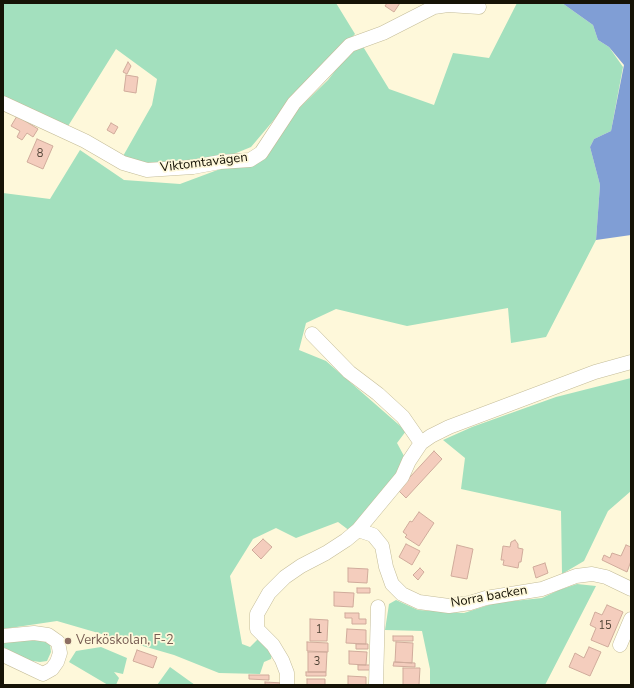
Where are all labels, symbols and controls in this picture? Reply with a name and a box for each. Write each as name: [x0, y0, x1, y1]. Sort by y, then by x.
house number: 8: [37, 147, 43, 161]
street label: Viktomtavägen: [159, 150, 249, 176]
street label: Norra backen: [450, 583, 528, 611]
house number: 15: [598, 619, 612, 633]
house number: 1: [316, 623, 322, 637]
place label: Verköskolan, F-2: [76, 633, 174, 649]
marker: Verköskolan, F-2: [63, 636, 73, 646]
house number: 3: [314, 655, 320, 669]

